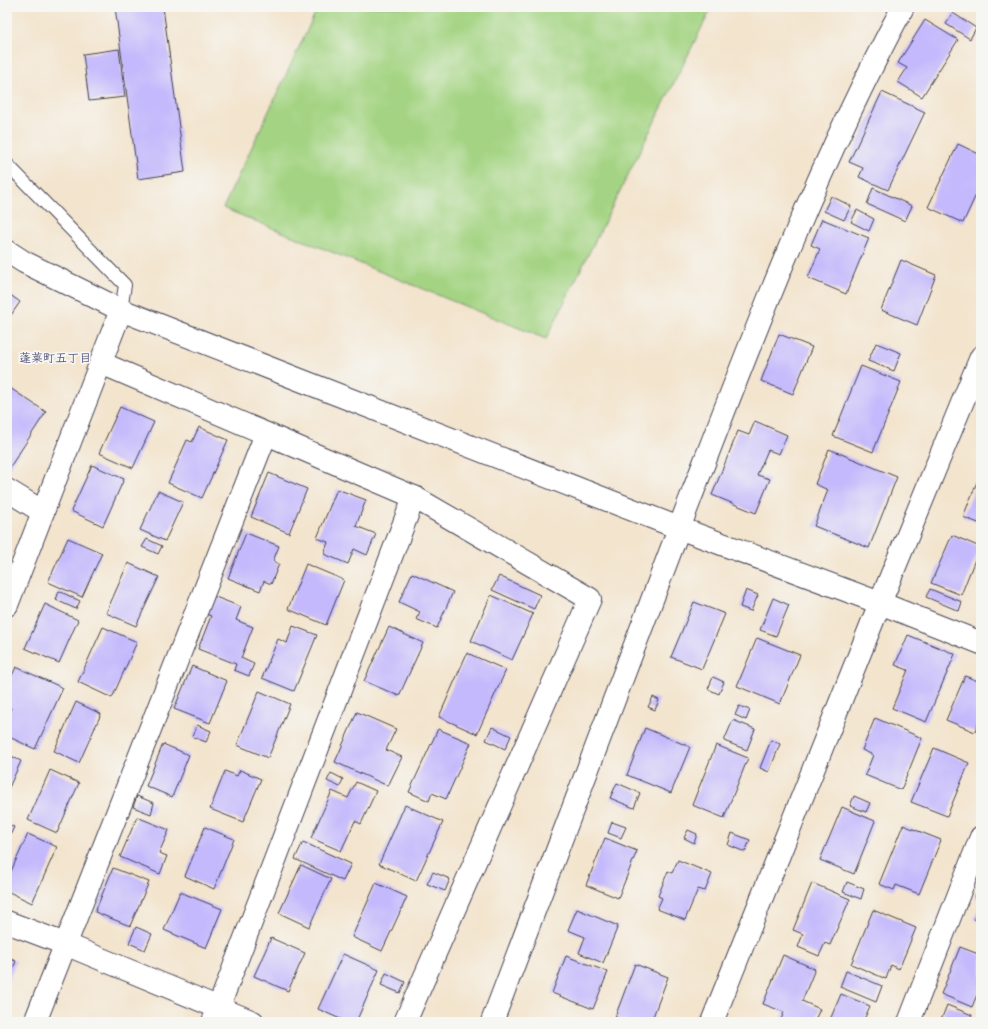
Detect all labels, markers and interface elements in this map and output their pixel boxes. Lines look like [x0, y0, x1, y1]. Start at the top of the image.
district label: 蓬莱町五丁目 [19, 348, 91, 366]

